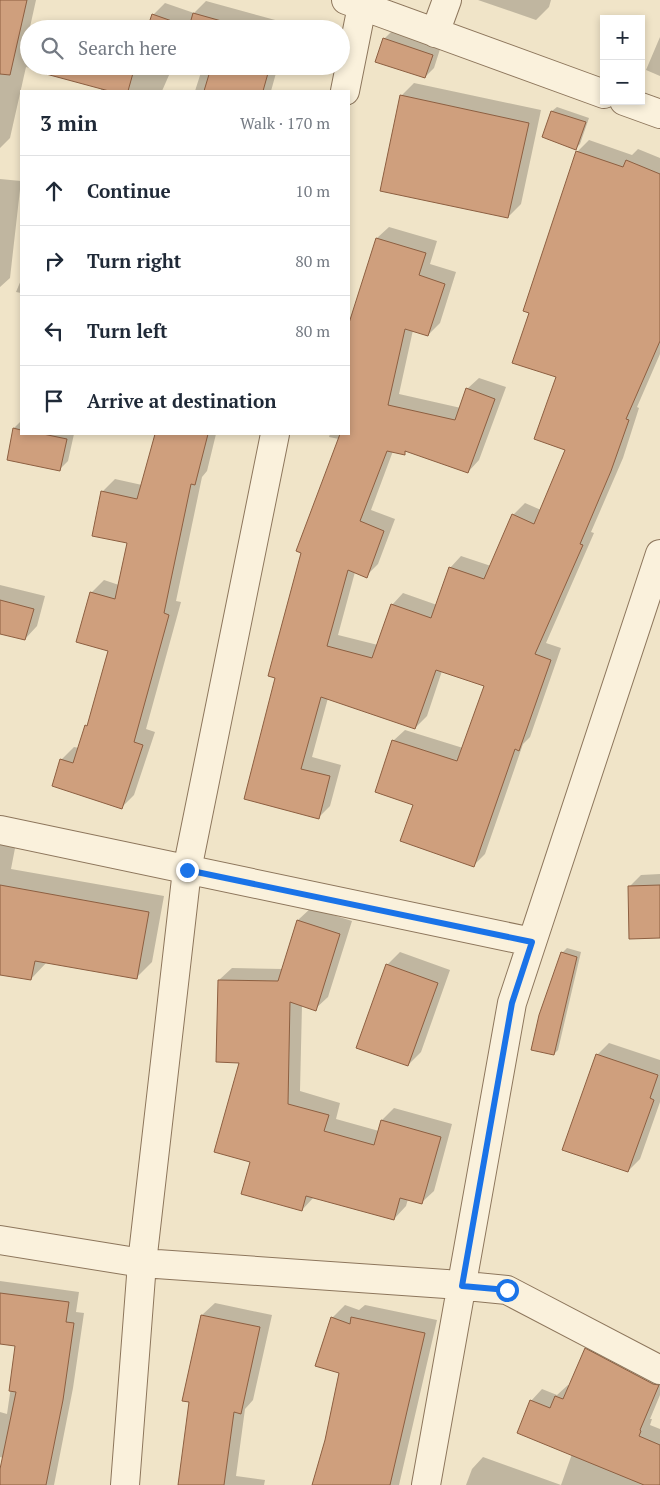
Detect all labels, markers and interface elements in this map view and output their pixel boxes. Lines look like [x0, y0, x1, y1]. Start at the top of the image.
map controls [600, 15, 645, 105]
button: + [600, 15, 645, 60]
search box [20, 20, 350, 75]
icon: search [38, 34, 66, 62]
text: Search here [78, 35, 177, 60]
button: − [600, 60, 645, 105]
text: 3 min [40, 109, 97, 137]
text: Walk · 170 m [240, 112, 330, 134]
icon: ahead [40, 177, 68, 205]
text: Continue [87, 178, 171, 203]
text: 10 m [295, 180, 330, 202]
icon: right [40, 247, 68, 275]
text: Turn right [87, 248, 181, 273]
text: 80 m [295, 250, 330, 272]
icon: left [40, 317, 68, 345]
text: Turn left [87, 318, 168, 343]
text: 80 m [295, 320, 330, 342]
icon: arrive [40, 387, 68, 415]
text: Arrive at destination [87, 388, 276, 413]
route end [176, 859, 199, 882]
route start [496, 1279, 519, 1302]

